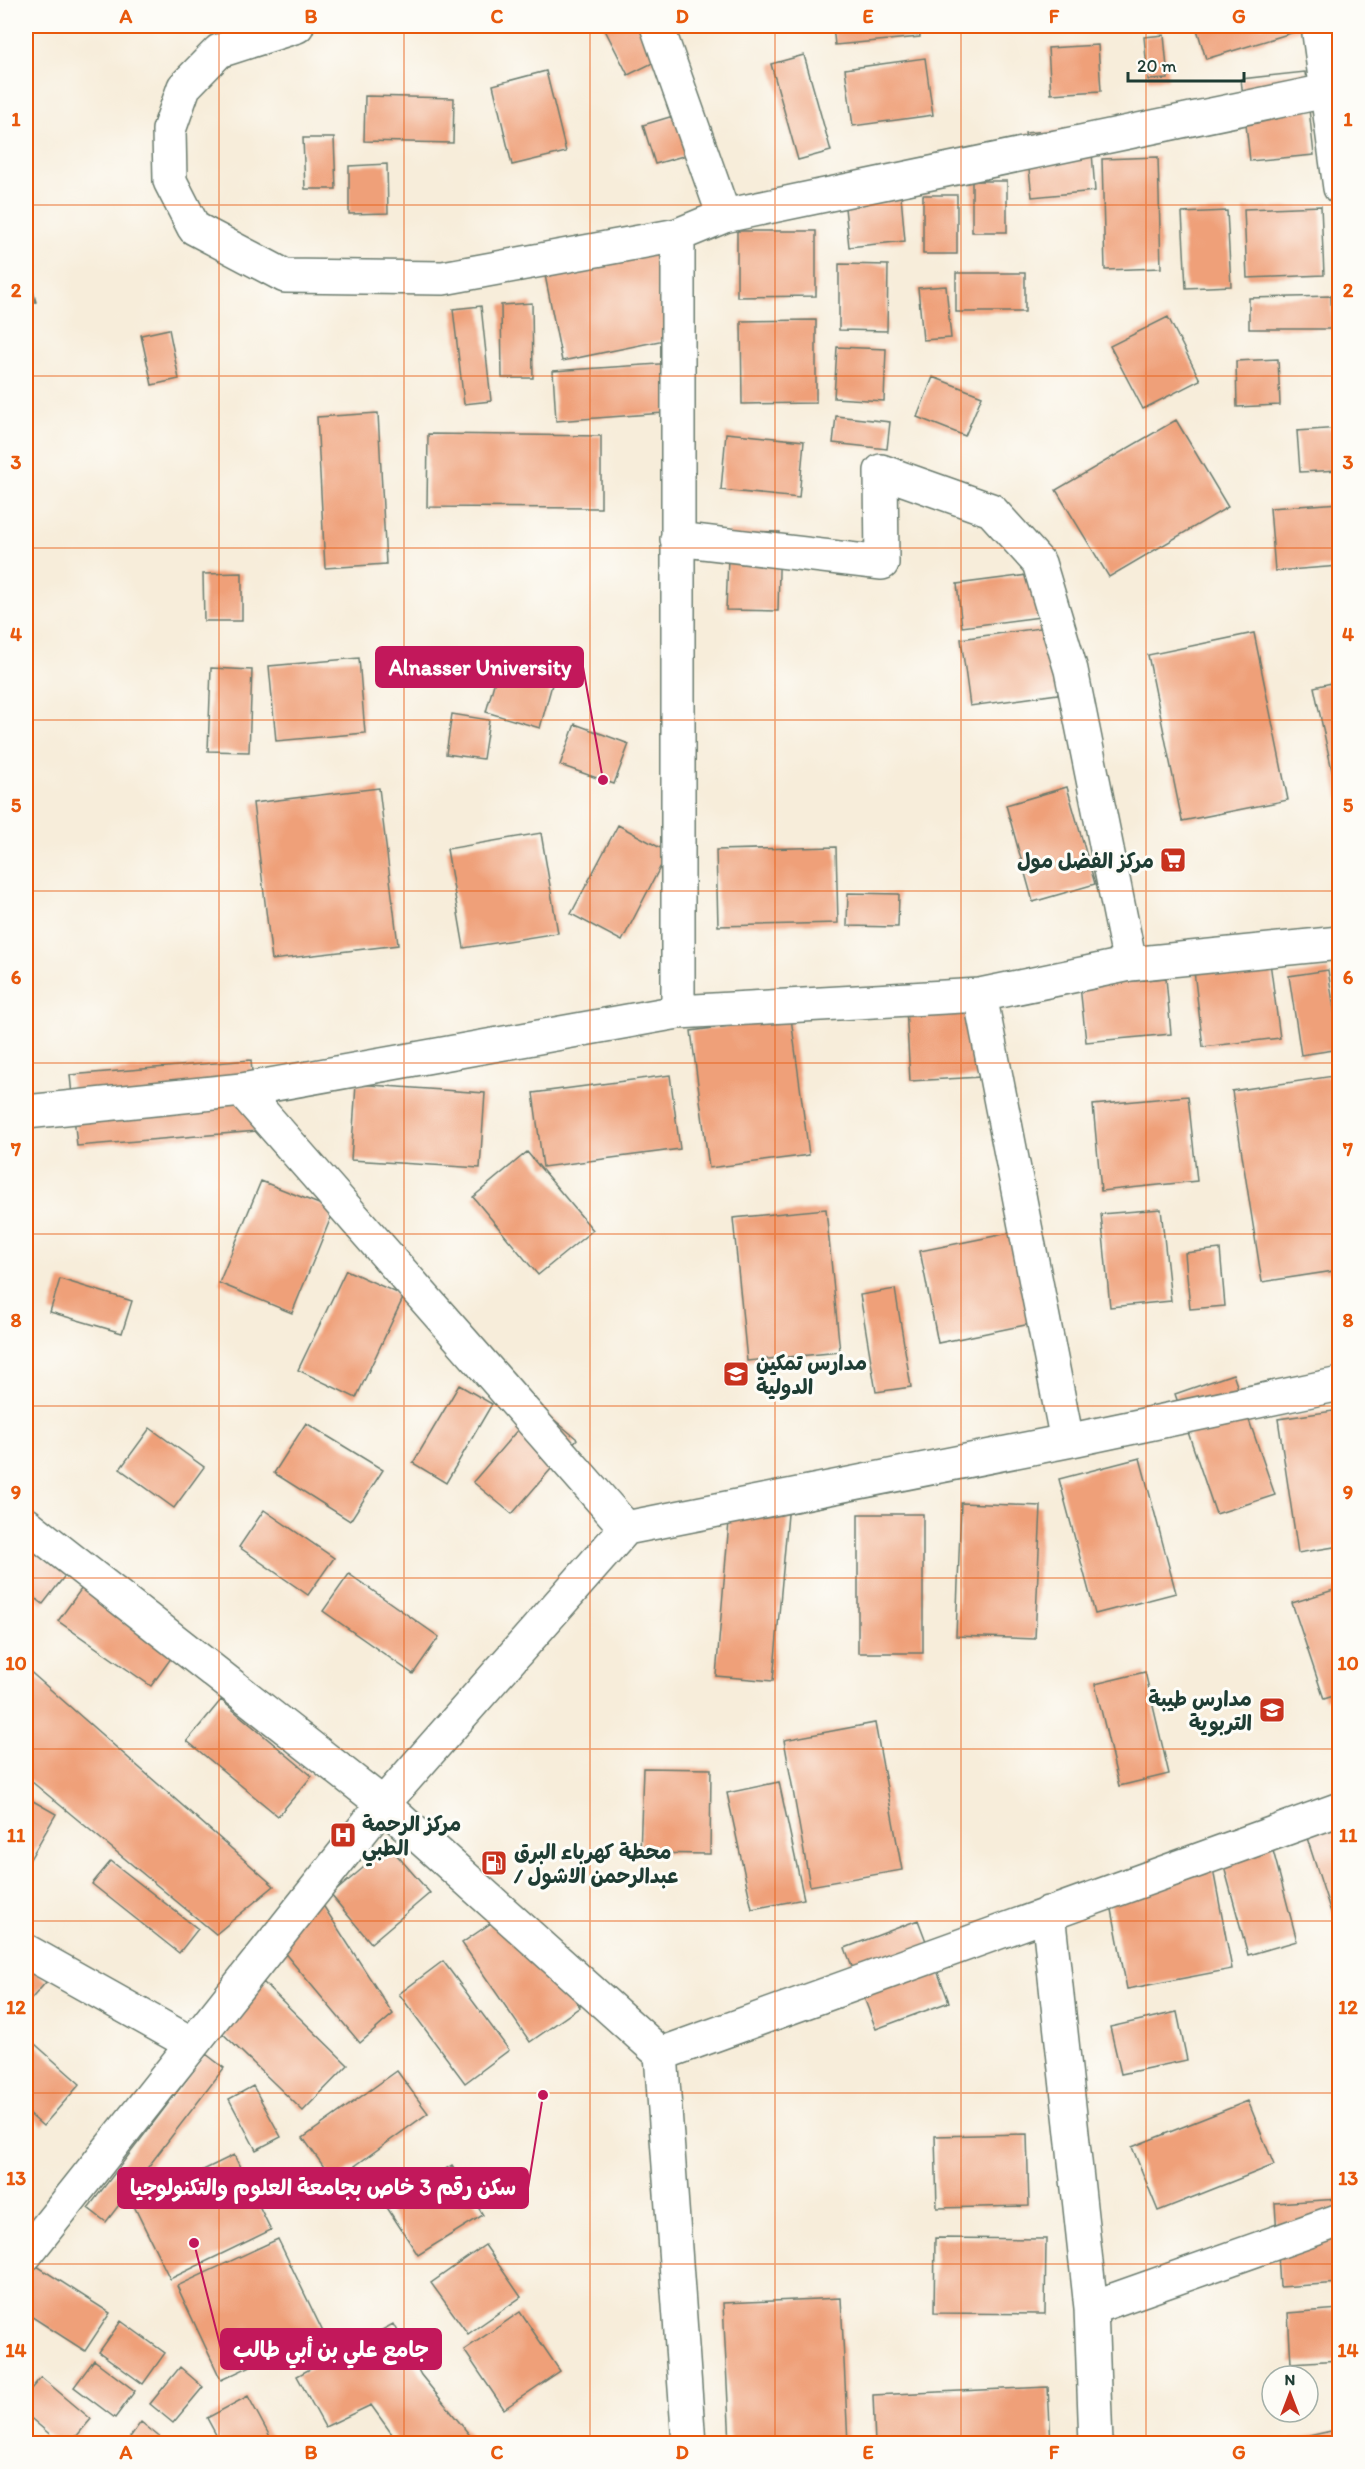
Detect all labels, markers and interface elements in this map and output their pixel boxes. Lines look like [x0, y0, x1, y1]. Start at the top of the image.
text: A [119, 4, 133, 28]
text: B [305, 4, 318, 28]
text: C [491, 4, 504, 28]
text: D [675, 4, 689, 28]
text: E [862, 4, 874, 28]
text: F [1049, 4, 1060, 28]
text: G [1232, 4, 1246, 28]
scale bar [1128, 45, 1244, 83]
text: 20 m [1137, 55, 1177, 77]
text: 1 [11, 107, 21, 131]
text: 1 [1343, 107, 1353, 131]
text: 2 [11, 278, 22, 302]
text: 2 [1343, 278, 1354, 302]
text: 3 [11, 450, 22, 474]
text: 3 [1343, 450, 1354, 474]
text: 4 [10, 622, 22, 646]
text: 4 [1342, 622, 1354, 646]
callout: Alnasser University [376, 647, 583, 687]
text: Alnasser University [388, 654, 572, 681]
text: 5 [11, 793, 22, 817]
text: 5 [1343, 793, 1354, 817]
supermarket icon: مركز الفضل مول [1158, 845, 1188, 875]
place label: مركز الفضل مول [1017, 848, 1154, 874]
text: 6 [11, 965, 22, 989]
text: 6 [1343, 965, 1354, 989]
text: 7 [10, 1137, 21, 1161]
text: 7 [1342, 1137, 1353, 1161]
text: 8 [11, 1308, 22, 1332]
text: 8 [1343, 1308, 1354, 1332]
place label: مدارس تمكين الدولية [756, 1350, 867, 1400]
school or university icon: مدارس تمكين الدولية [721, 1359, 751, 1389]
text: 9 [11, 1480, 21, 1504]
text: 9 [1343, 1480, 1353, 1504]
text: 10 [5, 1651, 27, 1675]
text: 10 [1337, 1651, 1359, 1675]
place label: مدارس طيبة التربوية [1148, 1686, 1252, 1737]
school or university icon: مدارس طيبة التربوية [1257, 1695, 1287, 1725]
place label: مركز الرحمة الطبي [362, 1811, 461, 1867]
hospital icon: مركز الرحمة الطبي [328, 1820, 358, 1850]
text: 11 [7, 1823, 26, 1847]
text: 11 [1339, 1823, 1358, 1847]
place label: محطة كهرباء البرق / عبدالرحمن الاشول [513, 1839, 678, 1890]
fuel station icon: محطة كهرباء البرق / عبدالرحمن الاشول [479, 1848, 509, 1878]
text: 12 [6, 1995, 26, 2019]
text: 12 [1338, 1995, 1358, 2019]
text: 13 [6, 2166, 26, 2190]
text: 13 [1338, 2166, 1358, 2190]
callout: سكن رقم 3 خاص بجامعة العلوم والتكنولوجيا [118, 2168, 528, 2208]
text: سكن رقم 3 خاص بجامعة العلوم والتكنولوجيا [130, 2174, 516, 2204]
callout: جامع علي بن أبي طالب [221, 2329, 441, 2369]
text: جامع علي بن أبي طالب [233, 2336, 429, 2369]
text: 14 [5, 2338, 27, 2362]
text: 14 [1337, 2338, 1359, 2362]
north arrow [1260, 2364, 1320, 2424]
text: N [1285, 2370, 1295, 2389]
text: A [119, 2440, 133, 2464]
text: B [305, 2440, 318, 2464]
text: C [491, 2440, 504, 2464]
text: D [675, 2440, 689, 2464]
text: E [862, 2440, 874, 2464]
text: F [1049, 2440, 1060, 2464]
text: G [1232, 2440, 1246, 2464]

